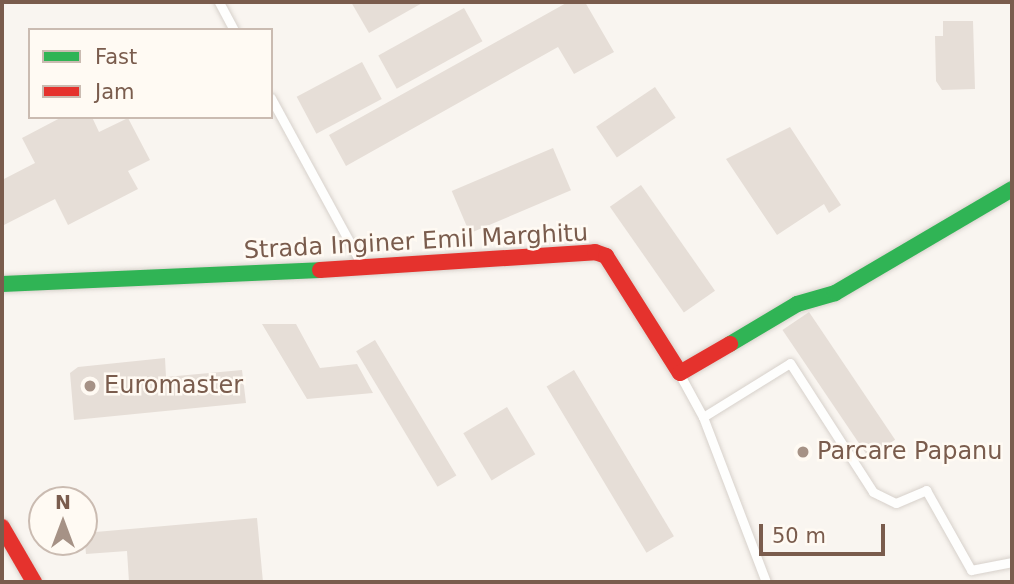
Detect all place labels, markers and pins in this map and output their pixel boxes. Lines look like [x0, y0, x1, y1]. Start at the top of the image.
place label: Euromaster [104, 372, 243, 400]
marker: Euromaster [82, 378, 98, 394]
place label: Parcare Papanu [817, 438, 1003, 466]
marker: Parcare Papanu [795, 444, 811, 460]

